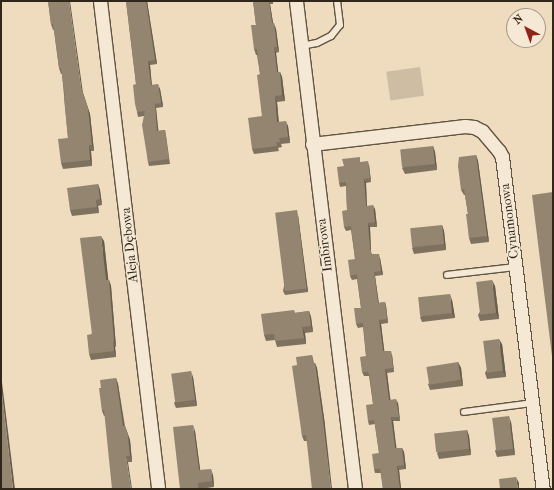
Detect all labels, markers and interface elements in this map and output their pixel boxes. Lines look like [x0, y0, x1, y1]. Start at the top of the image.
north arrow [506, 8, 546, 48]
text: N [511, 12, 526, 27]
street label: Cynamonowa [498, 182, 522, 260]
street label: Aleja Dębowa [118, 207, 142, 283]
street label: Imbirowa [314, 217, 336, 273]

